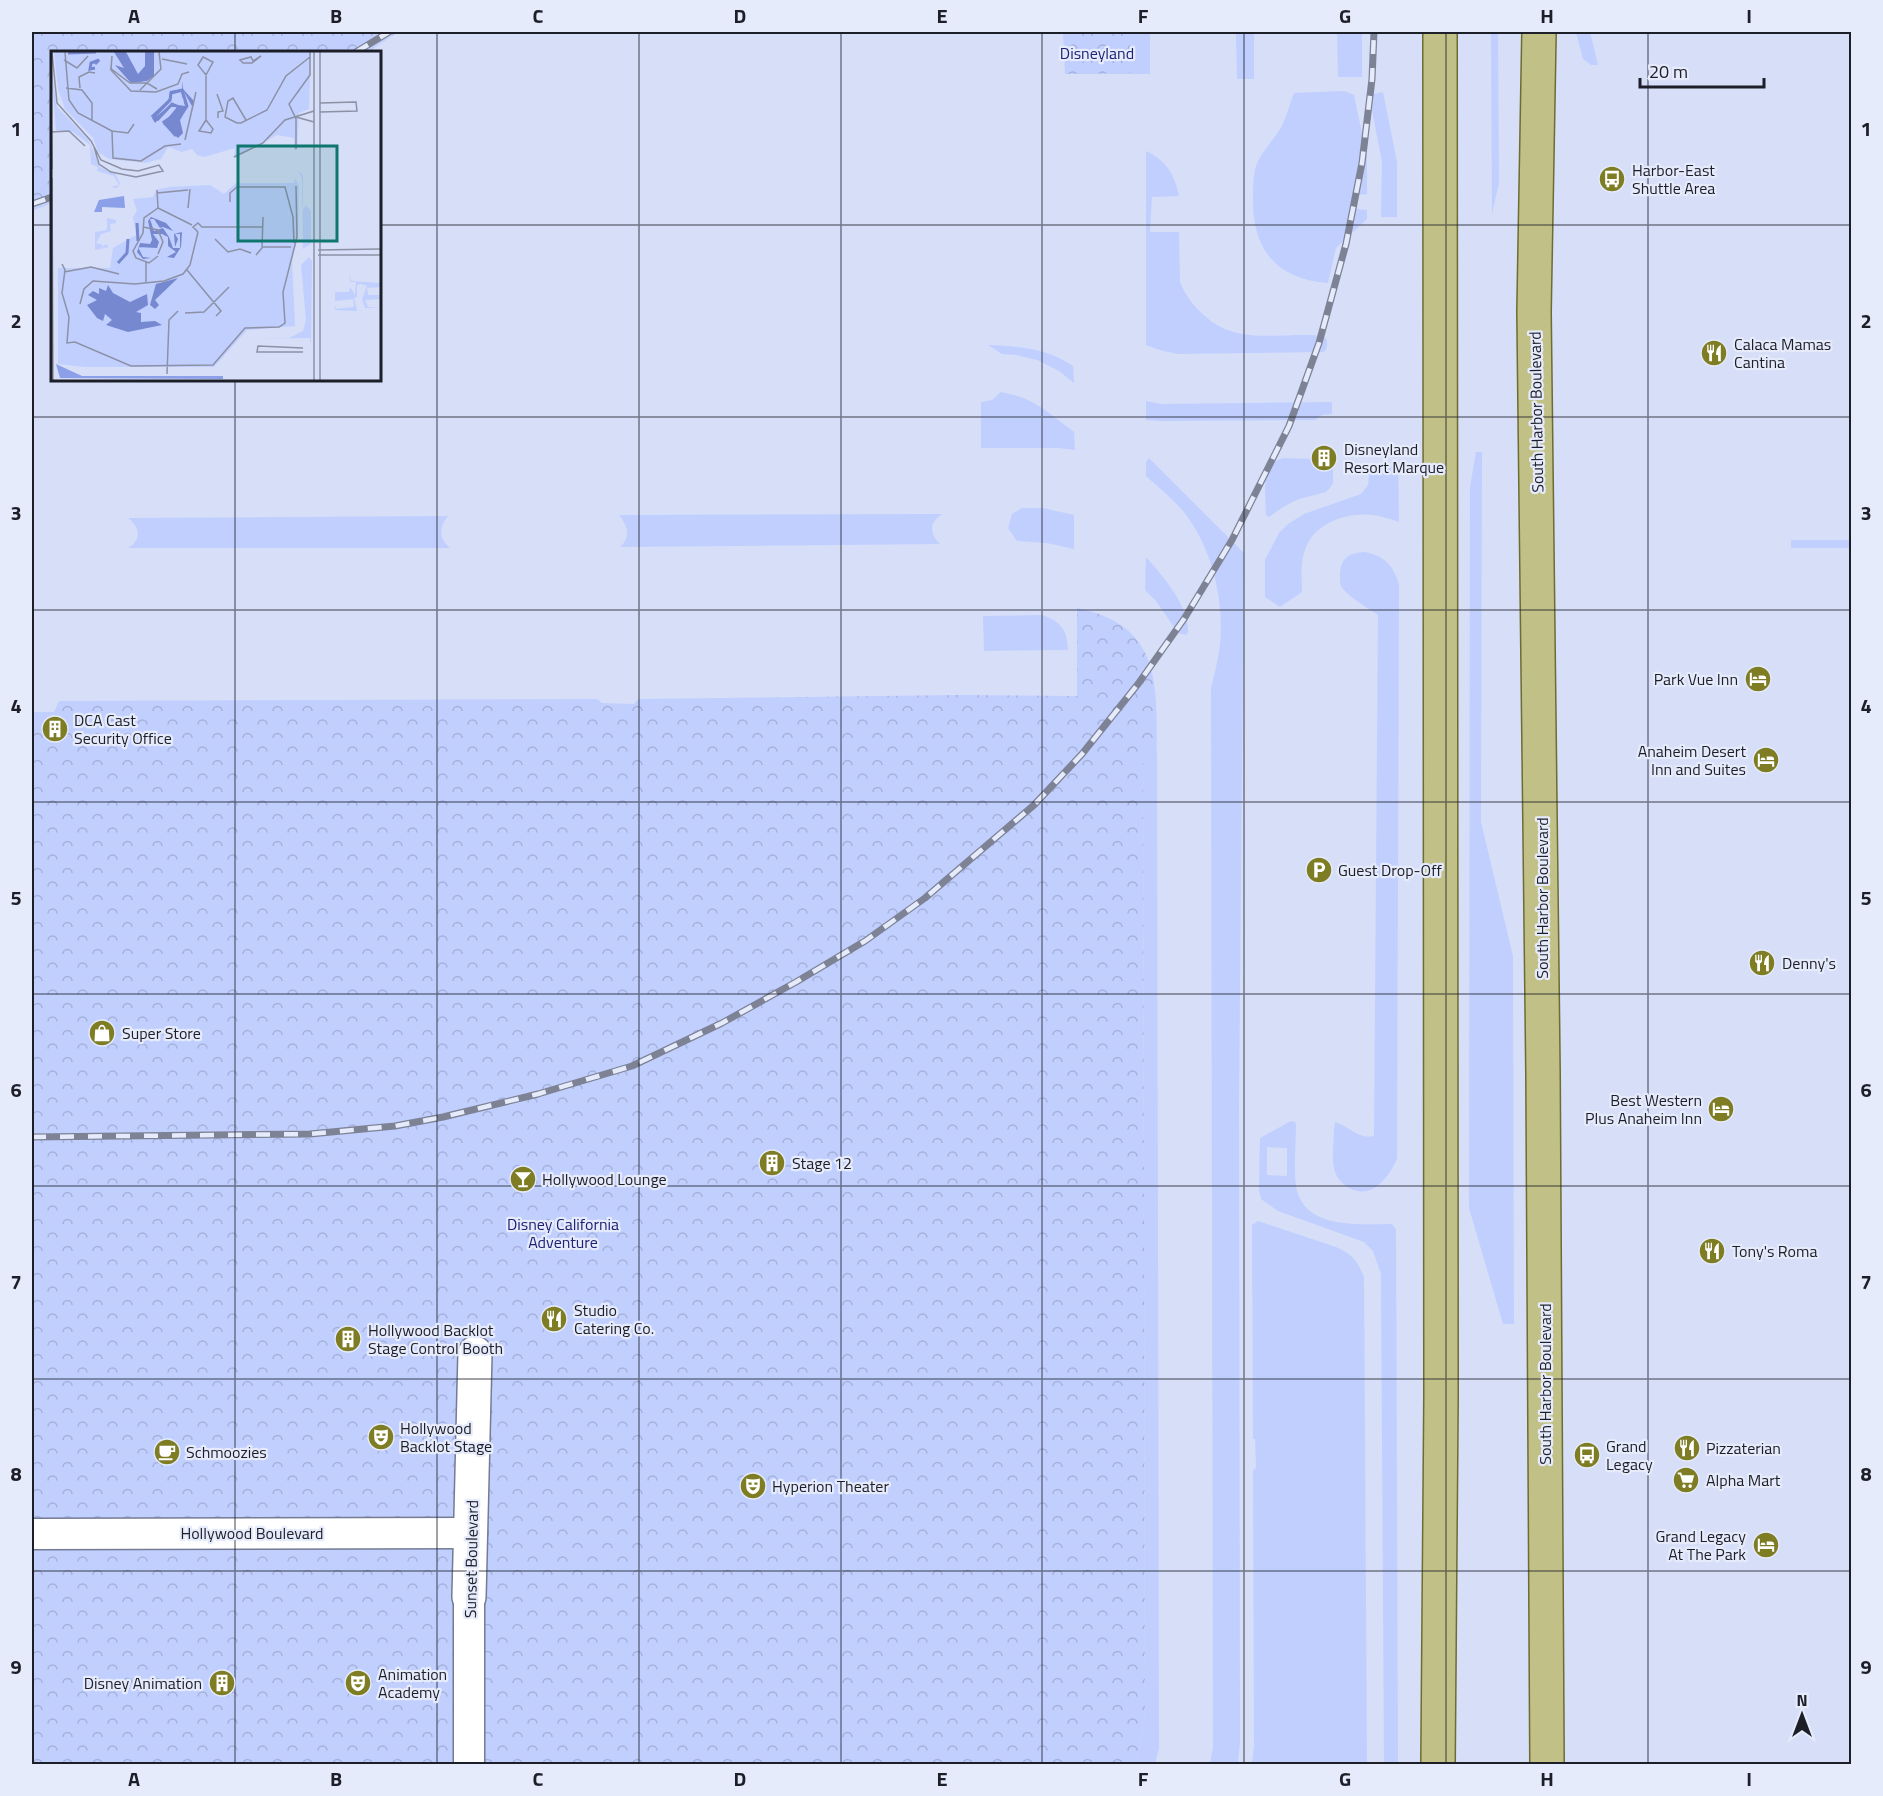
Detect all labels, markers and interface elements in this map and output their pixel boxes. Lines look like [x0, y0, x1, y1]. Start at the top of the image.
text: A [128, 0, 140, 31]
text: B [330, 0, 342, 31]
text: C [533, 0, 544, 31]
text: D [734, 0, 746, 31]
text: E [936, 0, 948, 31]
text: F [1138, 0, 1149, 31]
text: G [1339, 0, 1351, 31]
text: H [1540, 0, 1554, 31]
text: I [1746, 0, 1752, 31]
park label: Disneyland [1060, 41, 1134, 65]
inset map [51, 51, 381, 381]
scale bar [1640, 51, 1764, 89]
text: 20 m [1649, 58, 1688, 85]
text: 1 [10, 113, 22, 144]
text: 1 [1860, 113, 1872, 144]
place label: Harbor-East Shuttle Area [1632, 158, 1715, 200]
bus stop icon: Harbor-East Shuttle Area [1597, 164, 1627, 194]
text: 2 [10, 305, 22, 336]
text: 2 [1860, 305, 1872, 336]
street label: South Harbor Boulevard [1523, 331, 1549, 493]
place label: Calaca Mamas Cantina [1734, 332, 1831, 374]
restaurant icon: Calaca Mamas Cantina [1699, 338, 1729, 368]
place label: Disneyland Resort Marque [1344, 437, 1444, 479]
building icon: Disneyland Resort Marque [1309, 443, 1339, 473]
text: 3 [10, 497, 22, 528]
text: 3 [1860, 497, 1872, 528]
hotel icon: Park Vue Inn [1743, 664, 1773, 694]
place label: Park Vue Inn [1654, 667, 1738, 691]
text: 4 [10, 690, 22, 721]
text: 4 [1860, 690, 1872, 721]
place label: DCA Cast Security Office [74, 708, 172, 750]
building icon: DCA Cast Security Office [40, 714, 70, 744]
place label: Anaheim Desert Inn and Suites [1638, 739, 1746, 781]
hotel icon: Anaheim Desert Inn and Suites [1751, 745, 1781, 775]
street label: South Harbor Boulevard [1530, 817, 1554, 979]
parking icon: Guest Drop-Off [1304, 855, 1334, 885]
place label: Guest Drop-Off [1338, 858, 1442, 882]
text: 5 [10, 882, 22, 913]
text: 5 [1860, 882, 1872, 913]
restaurant icon: Denny's [1747, 948, 1777, 978]
place label: Denny's [1782, 951, 1836, 975]
shop icon: Super Store [87, 1018, 117, 1048]
place label: Super Store [122, 1021, 201, 1045]
text: 6 [10, 1074, 22, 1105]
text: 6 [1860, 1074, 1872, 1105]
place label: Best Western Plus Anaheim Inn [1585, 1088, 1702, 1130]
hotel icon: Best Western Plus Anaheim Inn [1706, 1094, 1736, 1124]
building icon: Stage 12 [757, 1148, 787, 1178]
place label: Stage 12 [792, 1151, 852, 1175]
bar icon: Hollywood Lounge [508, 1164, 538, 1194]
place label: Hollywood Lounge [542, 1167, 667, 1191]
park label: Disney California Adventure [507, 1212, 619, 1254]
restaurant icon: Tony's Roma [1697, 1236, 1727, 1266]
place label: Tony's Roma [1732, 1239, 1817, 1263]
text: 7 [10, 1266, 22, 1297]
text: 7 [1860, 1266, 1872, 1297]
place label: Studio Catering Co. [574, 1298, 654, 1340]
street label: South Harbor Boulevard [1533, 1303, 1557, 1465]
restaurant icon: Studio Catering Co. [539, 1304, 569, 1334]
place label: Hollywood Backlot Stage Control Booth [368, 1318, 503, 1360]
building icon: Hollywood Backlot Stage Control Booth [333, 1324, 363, 1354]
place label: Hollywood Backlot Stage [400, 1416, 492, 1458]
theatre icon: Hollywood Backlot Stage [366, 1422, 396, 1452]
restaurant icon: Pizzaterian [1672, 1433, 1702, 1463]
place label: Grand Legacy [1606, 1434, 1653, 1476]
place label: Pizzaterian [1706, 1436, 1781, 1460]
cafe icon: Schmoozies [152, 1437, 182, 1467]
place label: Schmoozies [186, 1440, 267, 1464]
bus stop icon: Grand Legacy [1572, 1440, 1602, 1470]
text: 8 [10, 1458, 22, 1489]
text: 8 [1860, 1458, 1872, 1489]
supermarket icon: Alpha Mart [1671, 1465, 1701, 1495]
place label: Alpha Mart [1706, 1468, 1781, 1492]
theatre icon: Hyperion Theater [738, 1471, 768, 1501]
place label: Hyperion Theater [772, 1474, 889, 1498]
street label: Sunset Boulevard [458, 1500, 484, 1618]
street label: Hollywood Boulevard [180, 1521, 324, 1545]
place label: Grand Legacy At The Park [1655, 1524, 1746, 1566]
hotel icon: Grand Legacy At The Park [1751, 1530, 1781, 1560]
text: 9 [10, 1651, 22, 1682]
text: 9 [1860, 1651, 1872, 1682]
place label: Animation Academy [378, 1662, 447, 1704]
building icon: Disney Animation [207, 1668, 237, 1698]
theatre icon: Animation Academy [343, 1668, 373, 1698]
place label: Disney Animation [84, 1671, 202, 1695]
north arrow [1772, 1685, 1832, 1745]
text: N [1796, 1688, 1808, 1712]
text: A [128, 1763, 140, 1794]
text: B [330, 1763, 342, 1794]
text: C [533, 1763, 544, 1794]
text: D [734, 1763, 746, 1794]
text: E [936, 1763, 948, 1794]
text: F [1138, 1763, 1149, 1794]
text: G [1339, 1763, 1351, 1794]
text: H [1540, 1763, 1554, 1794]
text: I [1746, 1763, 1752, 1794]

